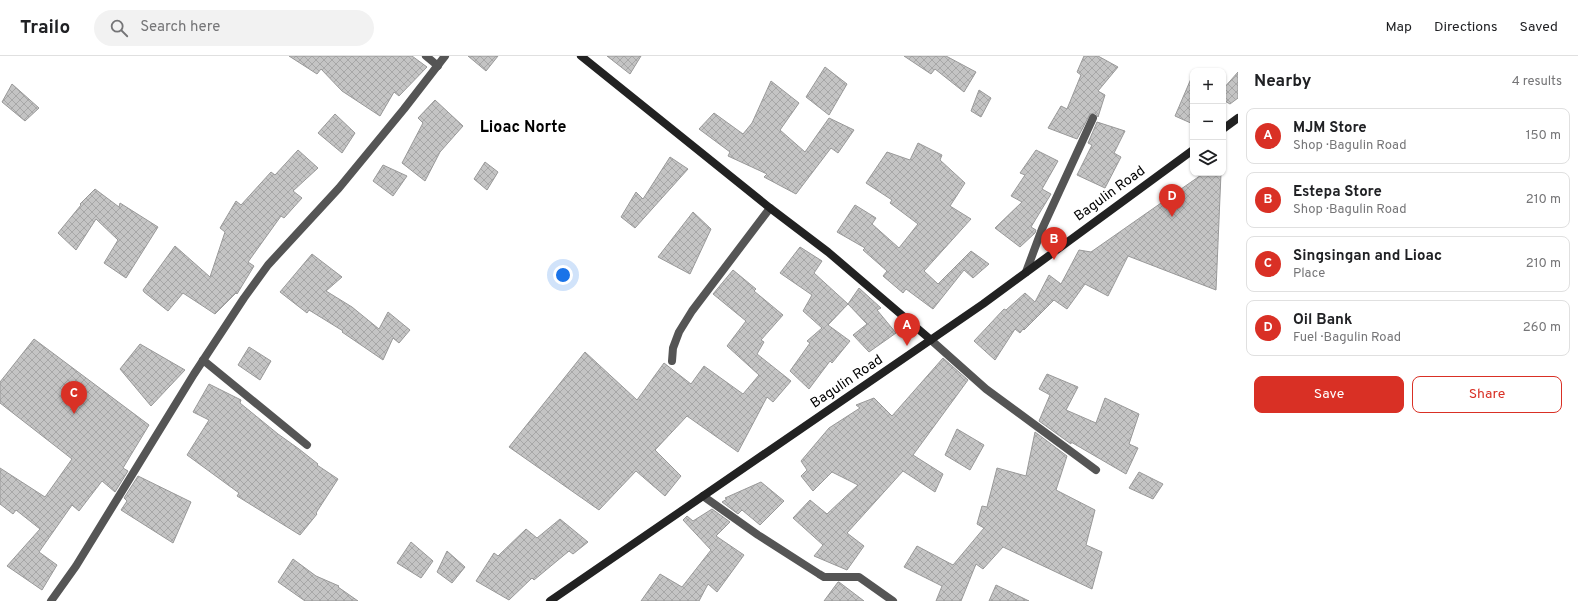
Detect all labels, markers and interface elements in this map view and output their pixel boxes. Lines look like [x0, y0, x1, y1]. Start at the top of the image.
search box [94, 10, 374, 46]
text: Trailo [20, 16, 70, 40]
icon: search [108, 17, 130, 39]
text: Search here [140, 18, 220, 37]
text: Map [1386, 19, 1412, 36]
text: Directions [1434, 19, 1498, 36]
text: Saved [1520, 19, 1558, 36]
map controls [1190, 68, 1226, 176]
button: + [1190, 68, 1226, 104]
text: Nearby [1254, 71, 1311, 93]
text: 4 results [1512, 74, 1562, 90]
button: − [1190, 104, 1226, 140]
district label: Lioac Norte [480, 118, 566, 138]
text: MJM Store [1293, 119, 1367, 138]
text: A [1263, 128, 1273, 144]
text: 150 m [1526, 128, 1561, 144]
text: Shop · Bagulin Road [1293, 138, 1406, 154]
button: layers [1190, 140, 1226, 176]
street label: Bagulin Road [1071, 163, 1149, 225]
text: Estepa Store [1293, 183, 1382, 202]
pin: D [1159, 184, 1185, 217]
text: B [1264, 192, 1272, 208]
text: 210 m [1526, 192, 1561, 208]
text: Shop · Bagulin Road [1293, 202, 1406, 218]
pin: B [1041, 227, 1067, 260]
text: Singsingan and Lioac [1293, 247, 1442, 266]
text: C [1264, 256, 1272, 272]
text: 210 m [1526, 256, 1561, 272]
your location [553, 265, 573, 285]
text: Place [1293, 266, 1325, 282]
text: Oil Bank [1293, 311, 1352, 330]
pin: A [894, 313, 920, 346]
text: D [1263, 320, 1273, 336]
text: 260 m [1523, 320, 1561, 336]
text: Fuel · Bagulin Road [1293, 330, 1401, 346]
street label: Bagulin Road [808, 352, 886, 412]
button: Save [1254, 376, 1404, 413]
button: Share [1412, 376, 1562, 413]
pin: C [61, 381, 87, 414]

